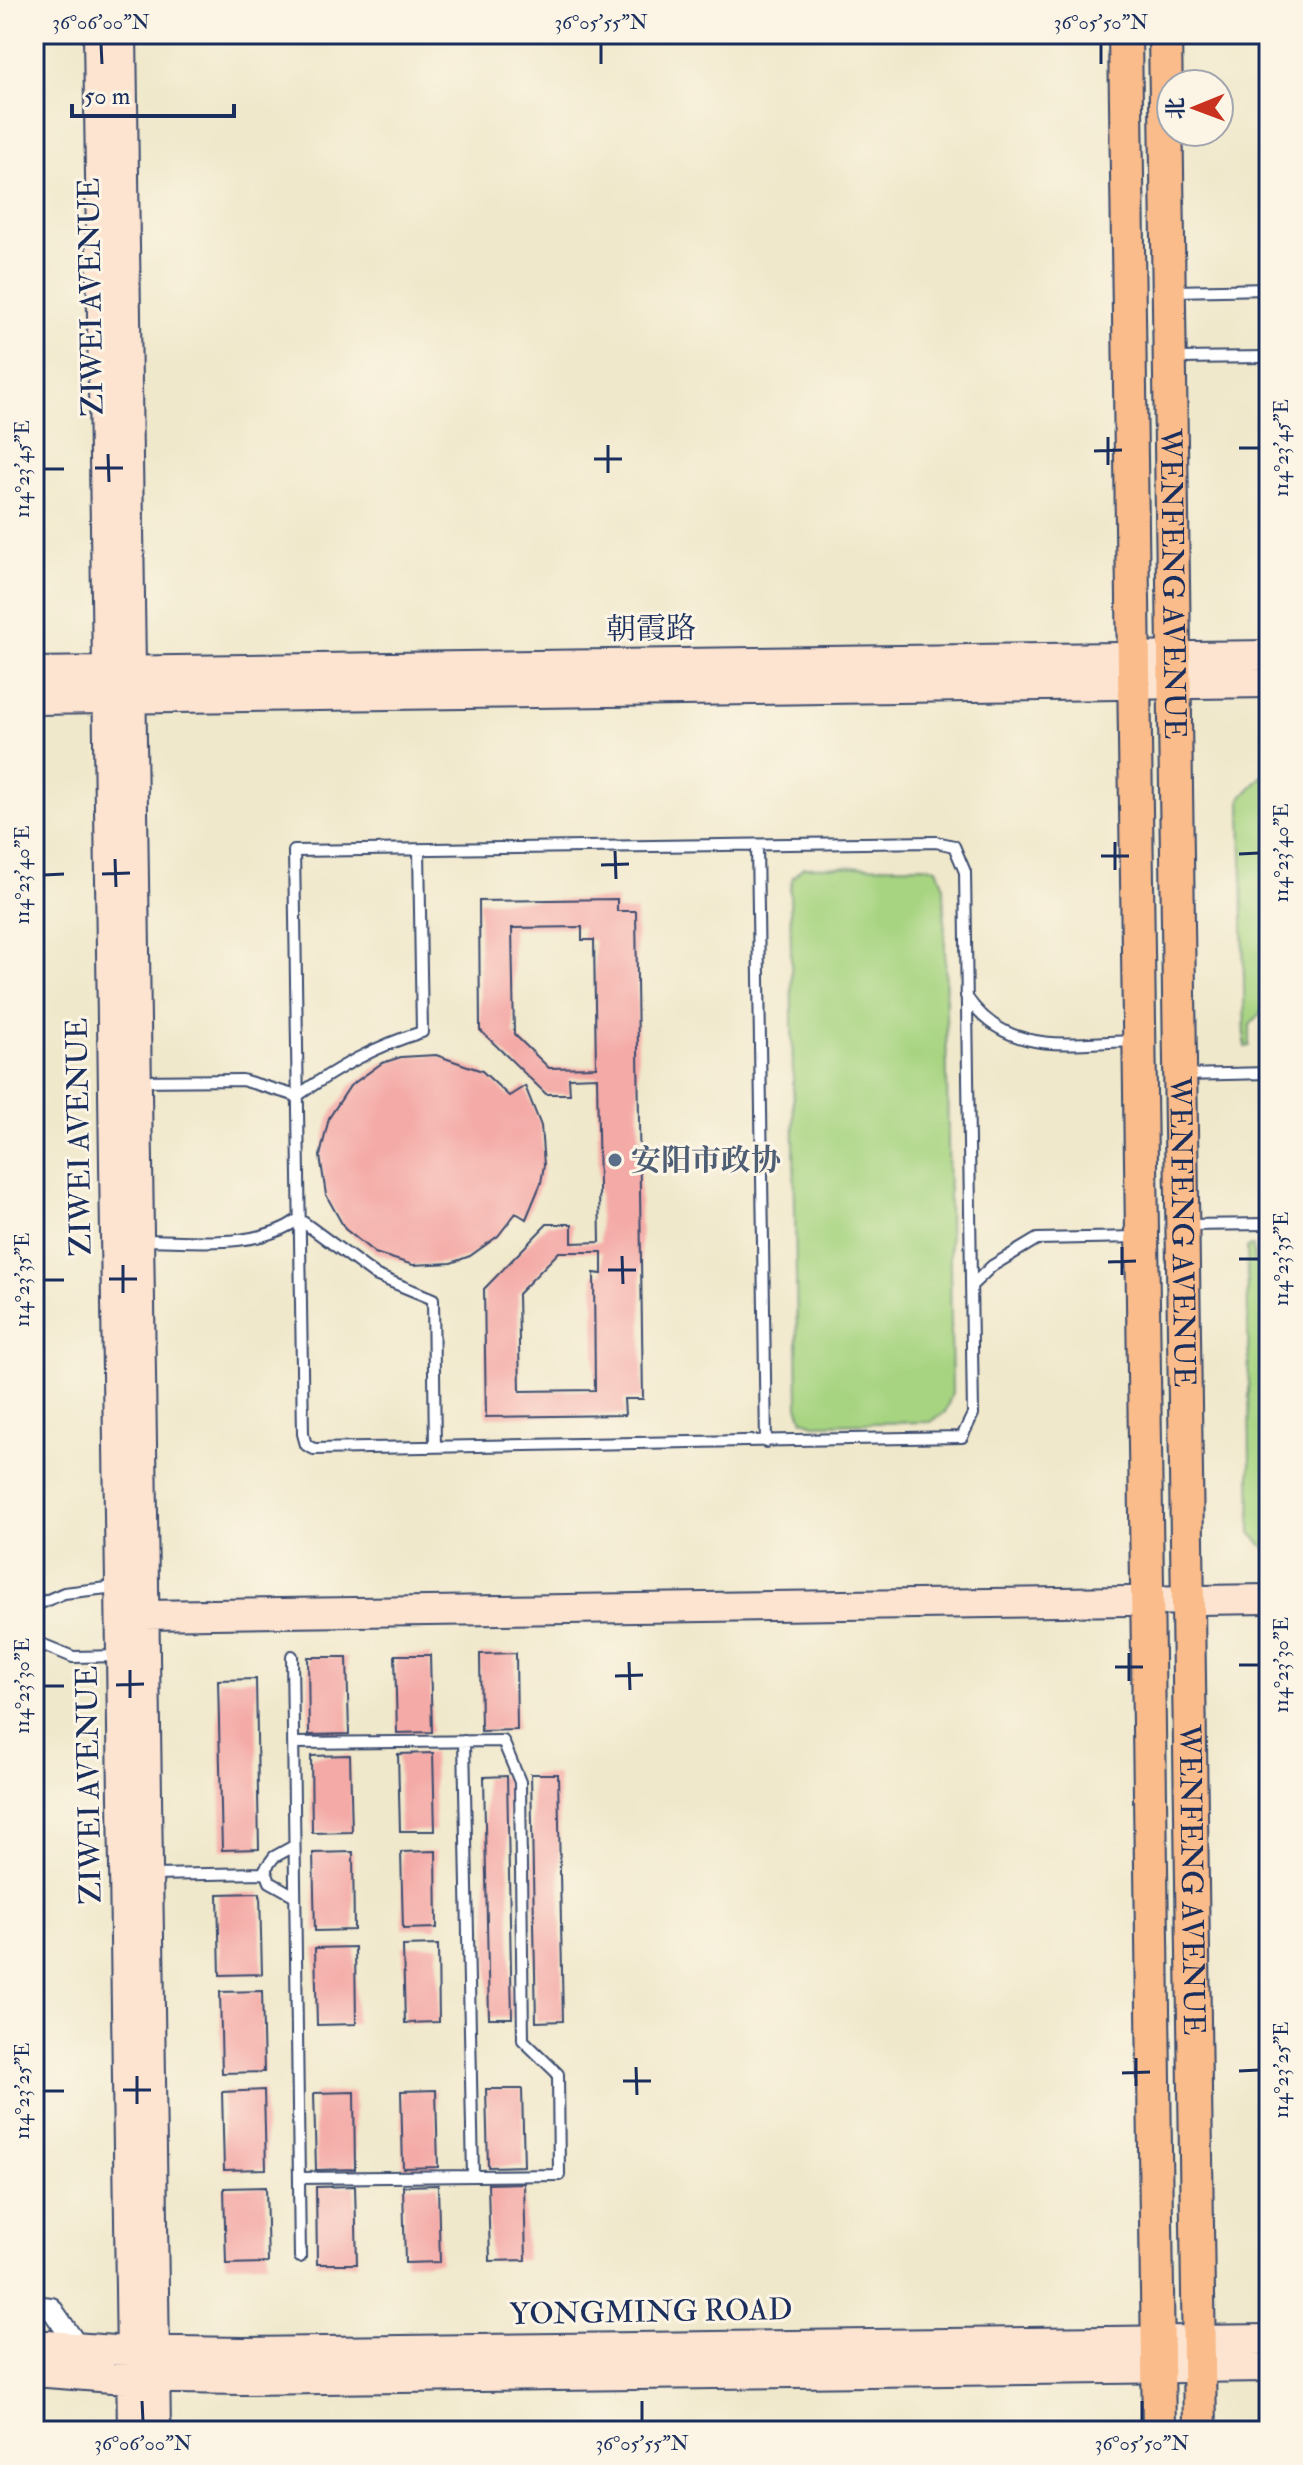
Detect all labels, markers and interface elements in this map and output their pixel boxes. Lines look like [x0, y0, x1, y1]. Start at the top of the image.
text: 36°06'00"N [52, 10, 150, 35]
text: 36°05'55"N [554, 10, 648, 35]
text: 36°05'50"N [1054, 10, 1148, 35]
scale bar [72, 68, 234, 118]
north arrow [1155, 68, 1235, 148]
text: 50 m [84, 81, 131, 112]
text: 北 [1162, 97, 1190, 120]
street label: ZIWEI AVENUE [70, 177, 112, 417]
text: 114°23'45"E [1269, 399, 1294, 497]
text: 114°23'45"E [10, 420, 35, 518]
street label: WENFENG AVENUE [1152, 427, 1194, 740]
street label: 朝霞路 [606, 610, 696, 648]
text: 114°23'40"E [1269, 803, 1294, 903]
text: 114°23'40"E [10, 825, 35, 925]
street label: ZIWEI AVENUE [58, 1017, 100, 1257]
street label: WENFENG AVENUE [1162, 1075, 1203, 1388]
place label: 安阳市政协 [631, 1142, 781, 1179]
marker: 安阳市政协 [606, 1151, 624, 1169]
text: 114°23'35"E [1269, 1212, 1294, 1306]
text: 114°23'35"E [10, 1233, 35, 1327]
text: 114°23'30"E [1269, 1617, 1294, 1713]
text: 114°23'30"E [10, 1638, 35, 1734]
street label: ZIWEI AVENUE [68, 1665, 110, 1905]
street label: WENFENG AVENUE [1171, 1723, 1213, 2036]
text: 114°23'25"E [1269, 2021, 1294, 2119]
text: 114°23'25"E [10, 2042, 35, 2140]
street label: YONGMING ROAD [509, 2291, 793, 2333]
text: 36°06'00"N [94, 2431, 192, 2456]
text: 36°05'55"N [595, 2431, 689, 2456]
text: 36°05'50"N [1095, 2431, 1189, 2456]

